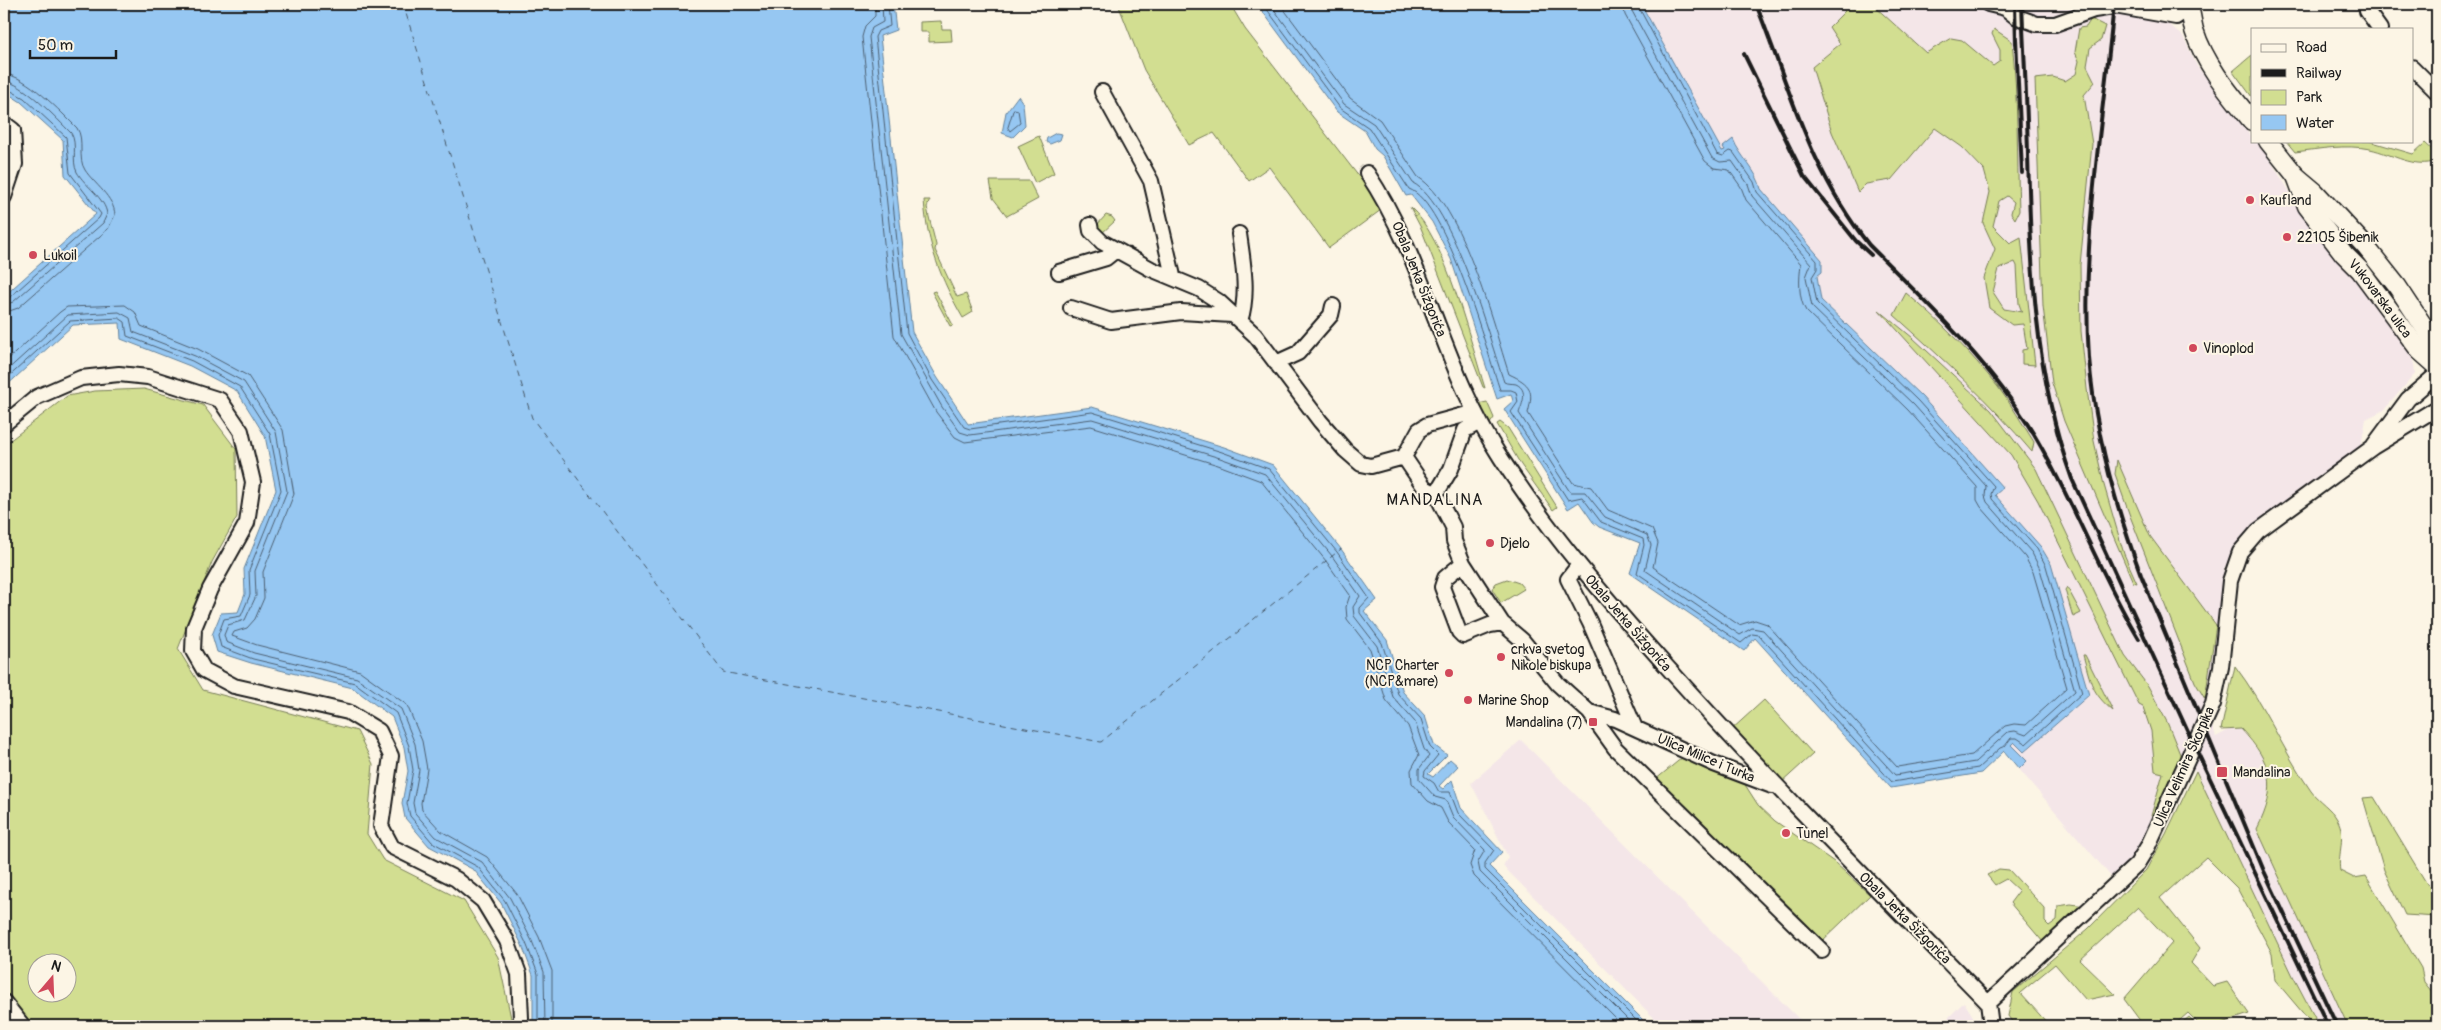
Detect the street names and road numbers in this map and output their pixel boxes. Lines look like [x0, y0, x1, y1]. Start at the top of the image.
street label: Obala Jerka Šižgorića [1388, 218, 1451, 339]
street label: Vukovarska ulica [2345, 255, 2416, 341]
street label: Obala Jerka Šižgorića [1581, 570, 1676, 675]
street label: Ulica Velimira Škorpika [2149, 704, 2218, 830]
street label: Ulica Milice i Turka [1655, 730, 1757, 786]
street label: Obala Jerka Šižgorića [1855, 868, 1955, 968]

